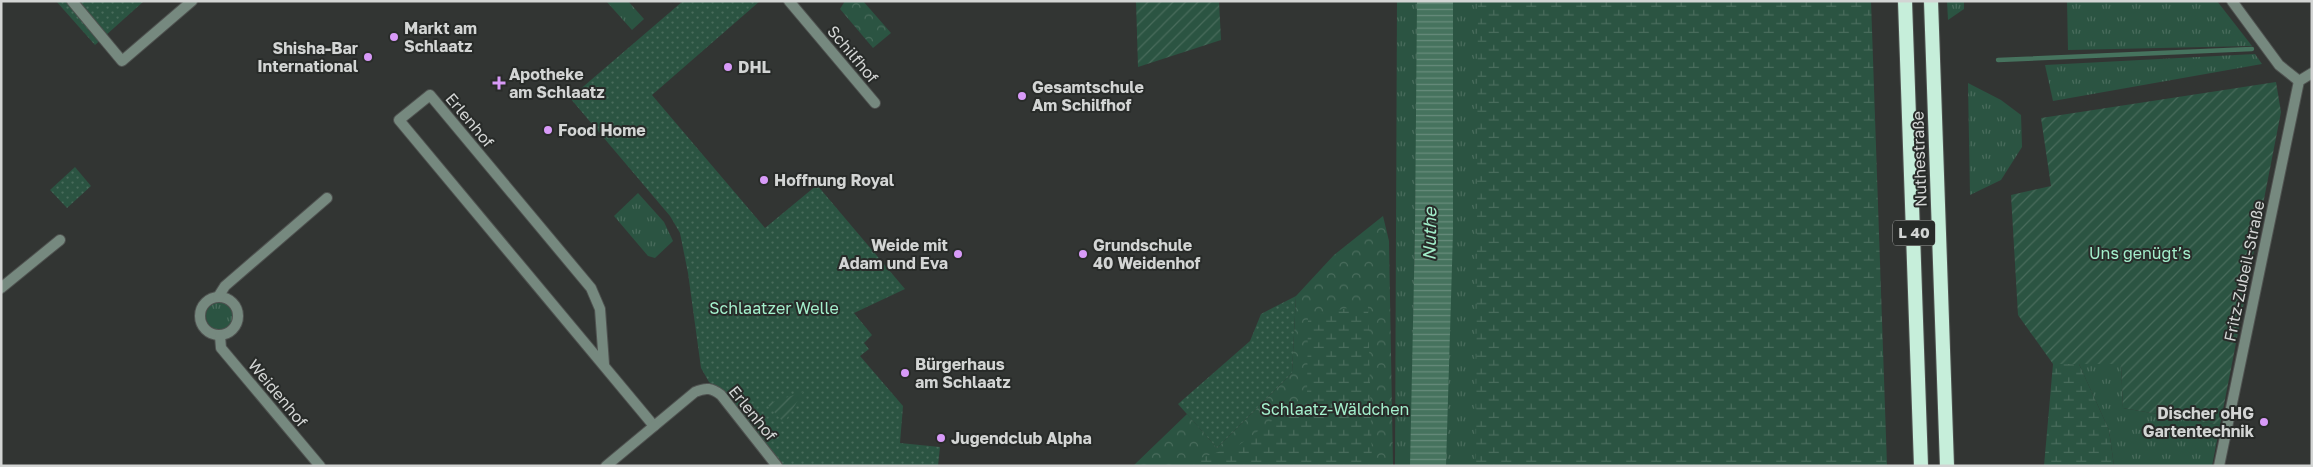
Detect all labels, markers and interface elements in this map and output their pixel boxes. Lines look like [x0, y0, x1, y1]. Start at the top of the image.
place label: Markt am Schlaatz [404, 18, 477, 56]
street label: Schilfhof [823, 21, 883, 87]
marker: Markt am Schlaatz [388, 31, 400, 43]
place label: Shisha-Bar International [257, 38, 359, 76]
marker: Shisha-Bar International [362, 51, 374, 63]
place label: DHL [738, 57, 771, 77]
marker: DHL [722, 61, 734, 73]
place label: Apotheke am Schlaatz [509, 64, 605, 102]
marker: Apotheke am Schlaatz [493, 77, 505, 89]
place label: Gesamtschule Am Schilfhof [1032, 77, 1144, 115]
street label: Erlenhof [441, 89, 499, 152]
marker: Gesamtschule Am Schilfhof [1016, 90, 1028, 102]
street label: Nuthestraße [1907, 111, 1931, 207]
place label: Food Home [558, 120, 646, 140]
marker: Food Home [542, 124, 554, 136]
place label: Hoffnung Royal [774, 170, 895, 190]
marker: Hoffnung Royal [758, 174, 770, 186]
street label: Fritz-Zubeil-Straße [2219, 199, 2269, 343]
water label: Nuthe [1418, 206, 1440, 261]
road number: L 40 [1893, 220, 1935, 246]
place label: Weide mit Adam und Eva [838, 235, 948, 273]
place label: Grundschule 40 Weidenhof [1093, 235, 1201, 273]
park label: Uns genügt’s [2089, 243, 2191, 263]
marker: Weide mit Adam und Eva [952, 248, 964, 260]
marker: Grundschule 40 Weidenhof [1077, 248, 1089, 260]
park label: Schlaatzer Welle [709, 298, 839, 318]
place label: Bürgerhaus am Schlaatz [915, 354, 1011, 392]
street label: Weidenhof [244, 355, 312, 431]
marker: Bürgerhaus am Schlaatz [899, 367, 911, 379]
street label: Erlenhof [725, 381, 781, 445]
park label: Schlaatz-Wäldchen [1261, 399, 1409, 419]
place label: Discher oHG Gartentechnik [2143, 403, 2255, 441]
marker: Discher oHG Gartentechnik [2258, 416, 2270, 428]
place label: Jugendclub Alpha [951, 428, 1092, 448]
marker: Jugendclub Alpha [935, 432, 947, 444]

